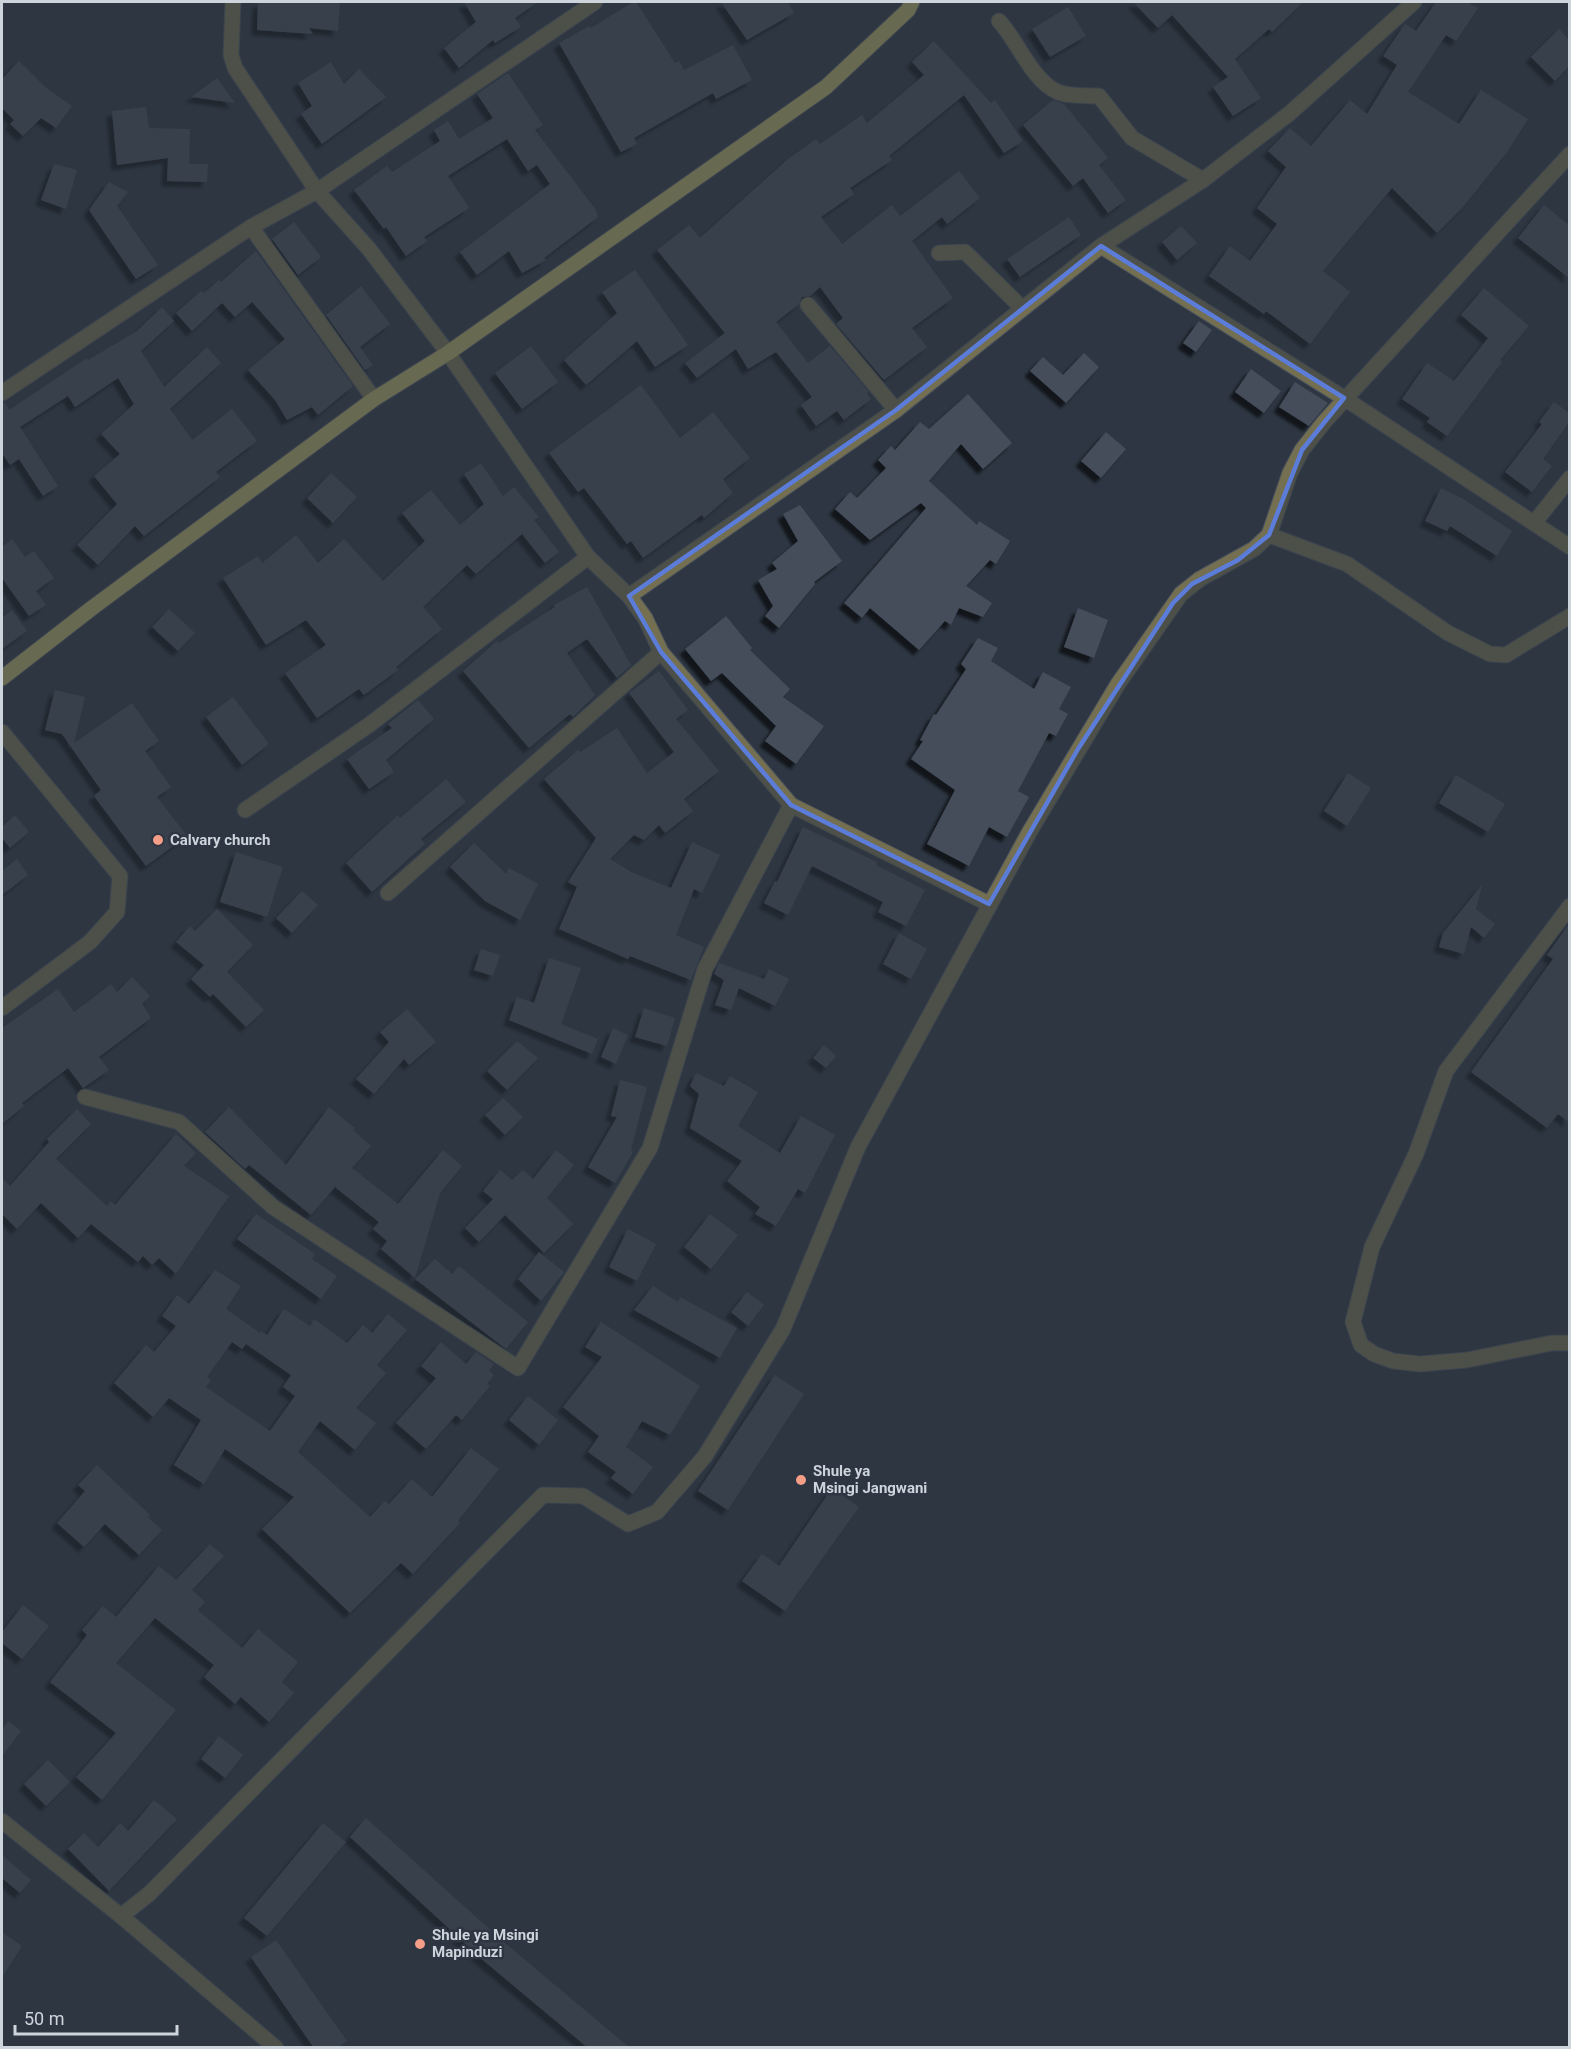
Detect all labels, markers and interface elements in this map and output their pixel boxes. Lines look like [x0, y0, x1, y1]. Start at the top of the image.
place label: Calvary church [170, 831, 270, 849]
marker: Calvary church [151, 833, 165, 847]
place label: Shule ya Msingi Jangwani [813, 1462, 927, 1497]
marker: Shule ya Msingi Jangwani [794, 1473, 808, 1487]
place label: Shule ya Msingi Mapinduzi [432, 1926, 539, 1961]
marker: Shule ya Msingi Mapinduzi [413, 1937, 427, 1951]
scale bar [15, 1998, 177, 2036]
text: 50 m [24, 2008, 64, 2029]

